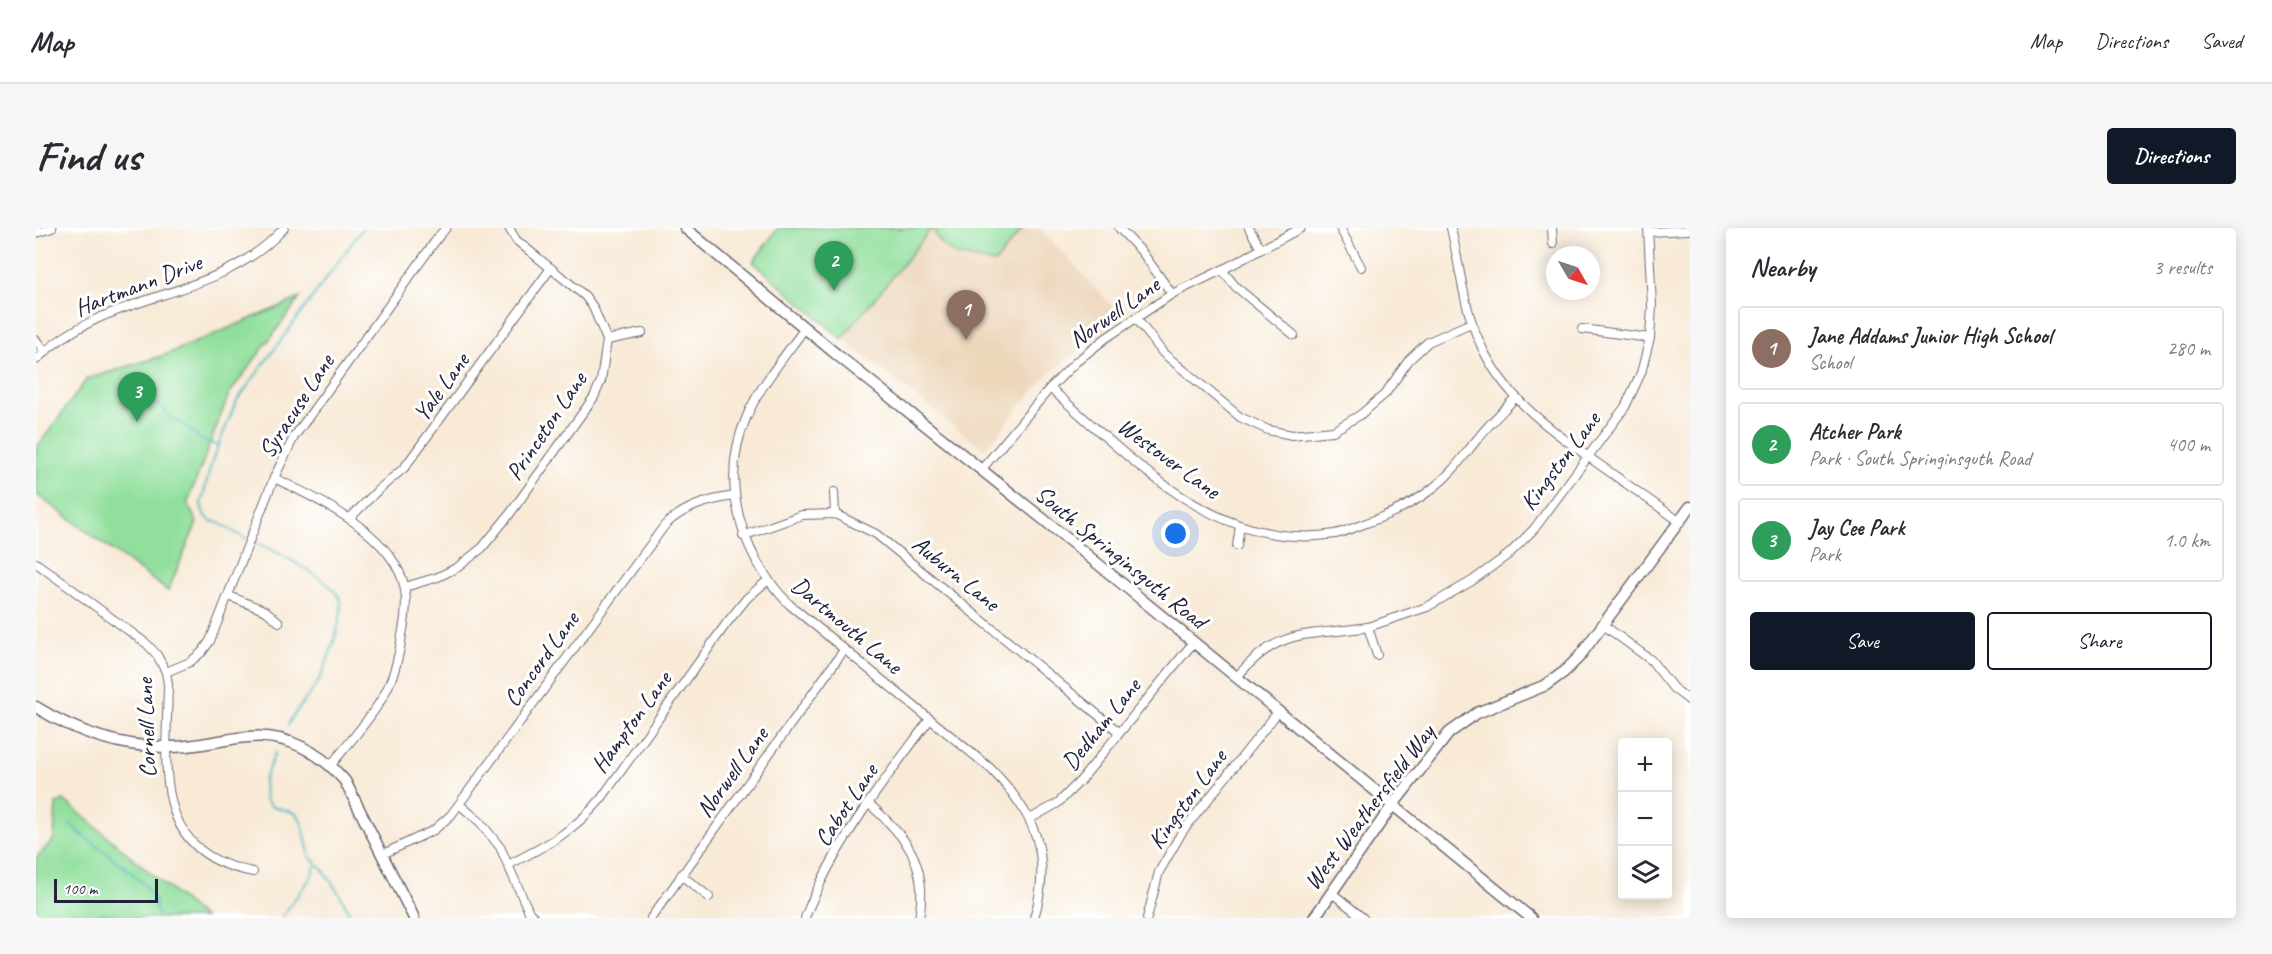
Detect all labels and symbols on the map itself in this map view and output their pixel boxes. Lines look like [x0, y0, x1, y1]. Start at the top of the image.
pin: 2 [814, 242, 854, 291]
street label: Hartmann Drive [70, 246, 208, 323]
north arrow [1546, 246, 1600, 300]
street label: Norwell Lane [1063, 269, 1167, 354]
pin: 1 [946, 291, 986, 340]
street label: Yale Lane [406, 345, 477, 427]
street label: Syracuse Lane [251, 347, 342, 463]
street label: Princeton Lane [499, 364, 594, 486]
pin: 3 [118, 372, 156, 422]
street label: Kingston Lane [1513, 404, 1608, 516]
street label: Westover Lane [1112, 411, 1228, 507]
street label: South Springinsguth Road [1029, 478, 1216, 638]
your location [1161, 519, 1190, 548]
street label: Auburn Lane [906, 529, 1007, 619]
street label: Dartmouth Lane [785, 570, 910, 682]
street label: Concord Lane [497, 604, 587, 712]
street label: Hampton Lane [584, 664, 679, 779]
street label: Dedham Lane [1055, 670, 1149, 776]
street label: Cornell Lane [129, 675, 163, 778]
street label: West Weathersfield Way [1297, 717, 1442, 896]
street label: Norwell Lane [689, 719, 776, 823]
street label: Kingston Lane [1141, 742, 1234, 855]
street label: Cabot Lane [808, 756, 886, 852]
scale bar [54, 876, 158, 904]

